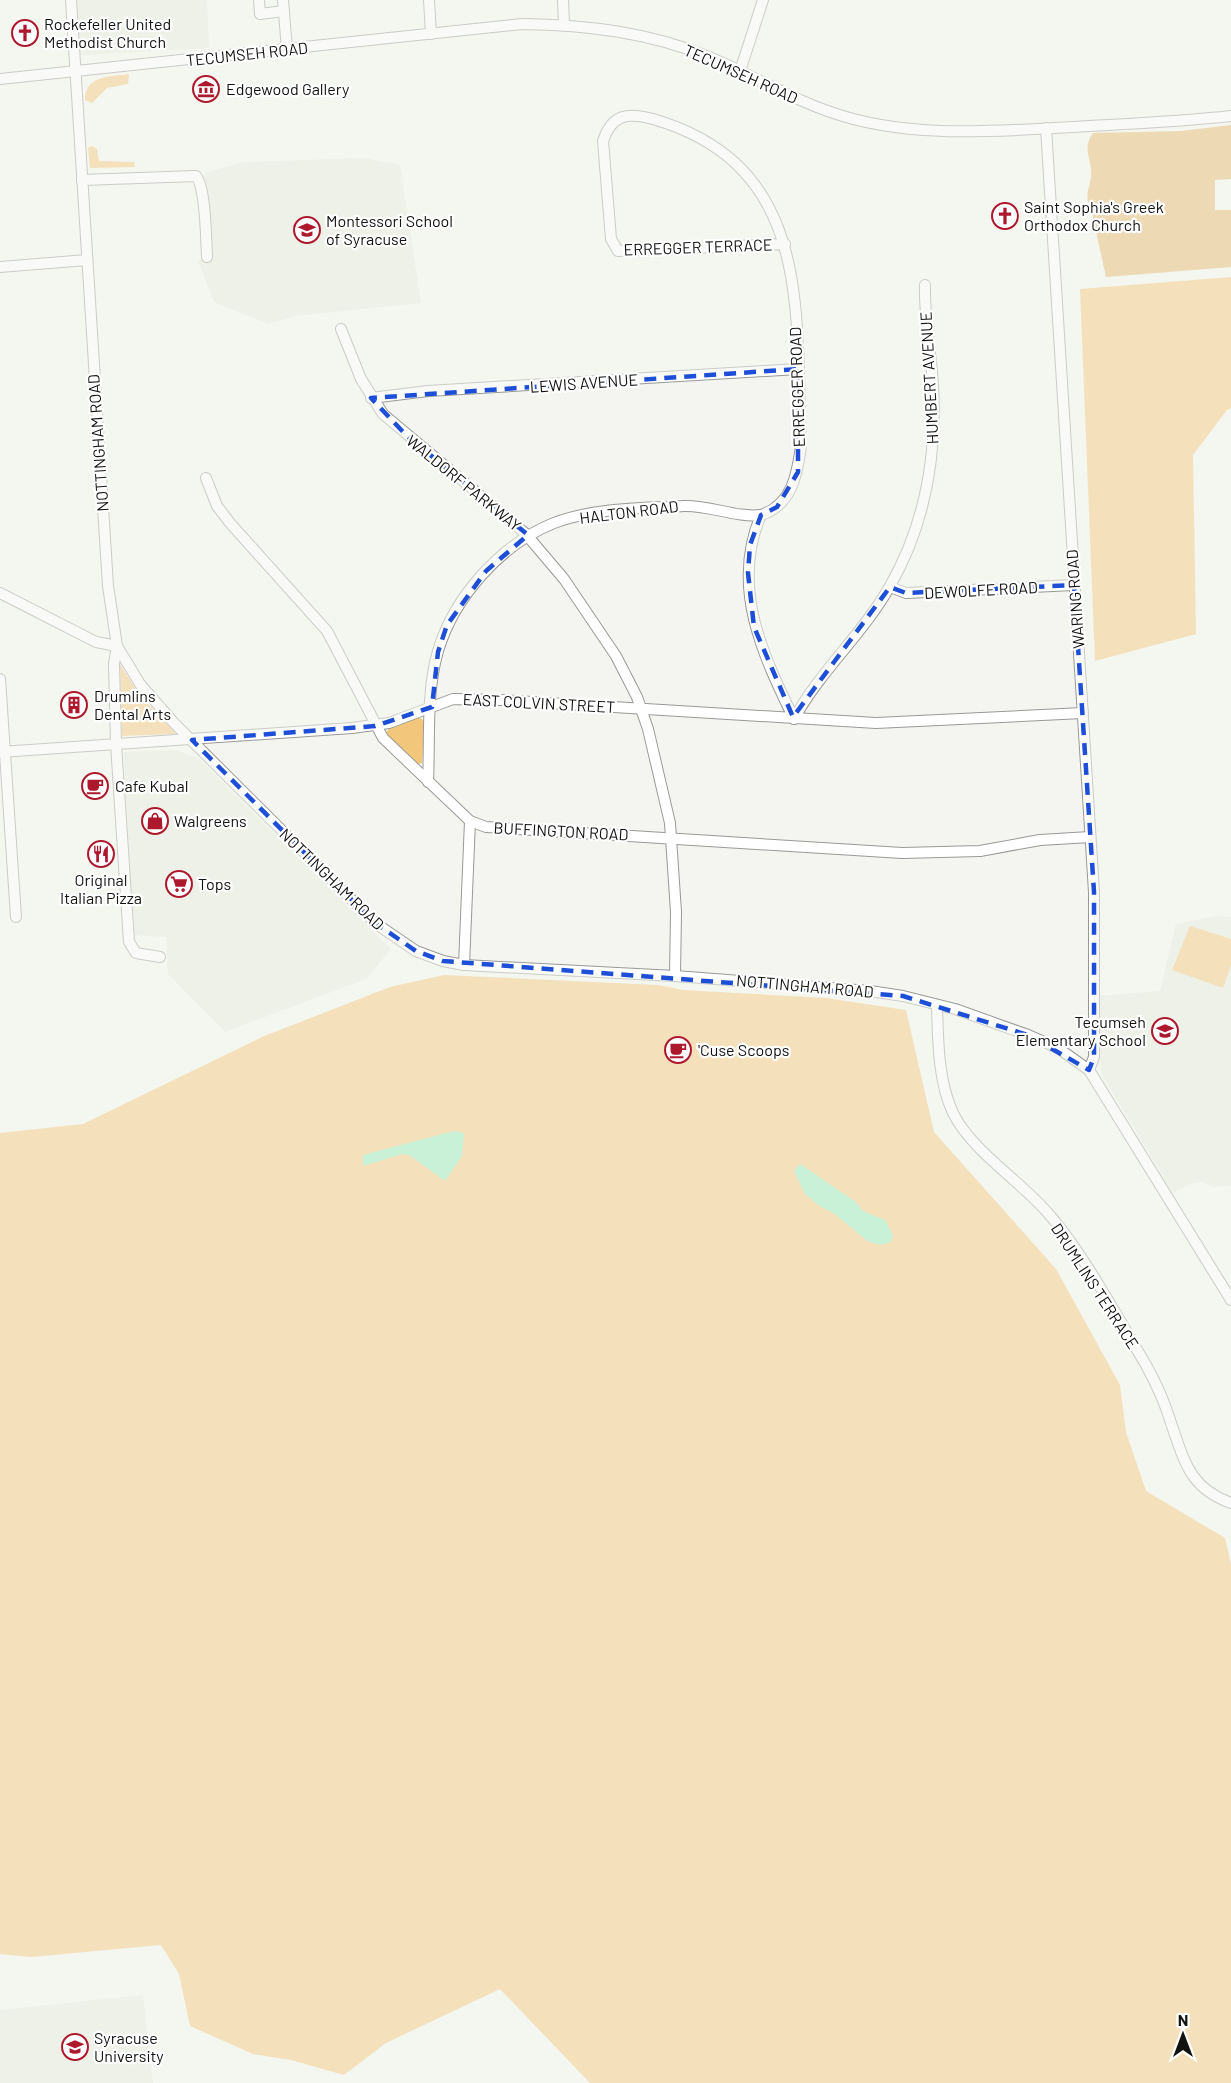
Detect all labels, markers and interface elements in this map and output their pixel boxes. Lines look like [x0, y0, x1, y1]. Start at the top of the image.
place label: Rockefeller United Methodist Church [44, 14, 171, 51]
church icon: Rockefeller United Methodist Church [10, 18, 40, 48]
street label: TECUMSEH ROAD [185, 38, 309, 69]
street label: TECUMSEH ROAD [681, 40, 801, 107]
museum icon: Edgewood Gallery [191, 74, 221, 104]
place label: Edgewood Gallery [226, 79, 350, 98]
place label: Saint Sophia's Greek Orthodox Church [1024, 197, 1164, 234]
church icon: Saint Sophia's Greek Orthodox Church [990, 201, 1020, 231]
place label: Montessori School of Syracuse [326, 211, 453, 248]
school or university icon: Montessori School of Syracuse [292, 215, 322, 245]
street label: ERREGGER TERRACE [623, 234, 773, 259]
street label: HUMBERT AVENUE [916, 311, 941, 445]
street label: ERREGGER ROAD [785, 326, 808, 448]
street label: LEWIS AVENUE [529, 369, 639, 396]
street label: NOTTINGHAM ROAD [83, 374, 112, 512]
street label: WALDORF PARKWAY [403, 431, 525, 535]
street label: HALTON ROAD [578, 496, 680, 527]
street label: WARING ROAD [1062, 549, 1087, 649]
street label: DEWOLFE ROAD [924, 577, 1038, 602]
place label: Drumlins Dental Arts [94, 686, 171, 723]
street label: EAST COLVIN STREET [462, 689, 616, 716]
building icon: Drumlins Dental Arts [59, 690, 89, 720]
cafe icon: Cafe Kubal [80, 771, 110, 801]
place label: Cafe Kubal [115, 776, 188, 795]
shop icon: Walgreens [140, 806, 170, 836]
place label: Walgreens [174, 811, 247, 830]
street label: BUFFINGTON ROAD [493, 817, 629, 844]
street label: NOTTINGHAM ROAD [276, 824, 389, 933]
restaurant icon: Original Italian Pizza [86, 839, 116, 869]
supermarket icon: Tops [164, 869, 194, 899]
place label: Original Italian Pizza [60, 870, 142, 907]
place label: Tops [198, 874, 231, 893]
street label: NOTTINGHAM ROAD [736, 970, 875, 1001]
place label: Tecumseh Elementary School [1016, 1012, 1146, 1049]
school or university icon: Tecumseh Elementary School [1150, 1016, 1180, 1046]
cafe icon: 'Cuse Scoops [663, 1035, 693, 1065]
place label: 'Cuse Scoops [698, 1040, 789, 1059]
street label: DRUMLINS TERRACE [1048, 1219, 1143, 1352]
north arrow [1153, 2005, 1213, 2065]
text: N [1178, 2010, 1188, 2029]
place label: Syracuse University [94, 2028, 164, 2065]
school or university icon: Syracuse University [60, 2032, 90, 2062]

